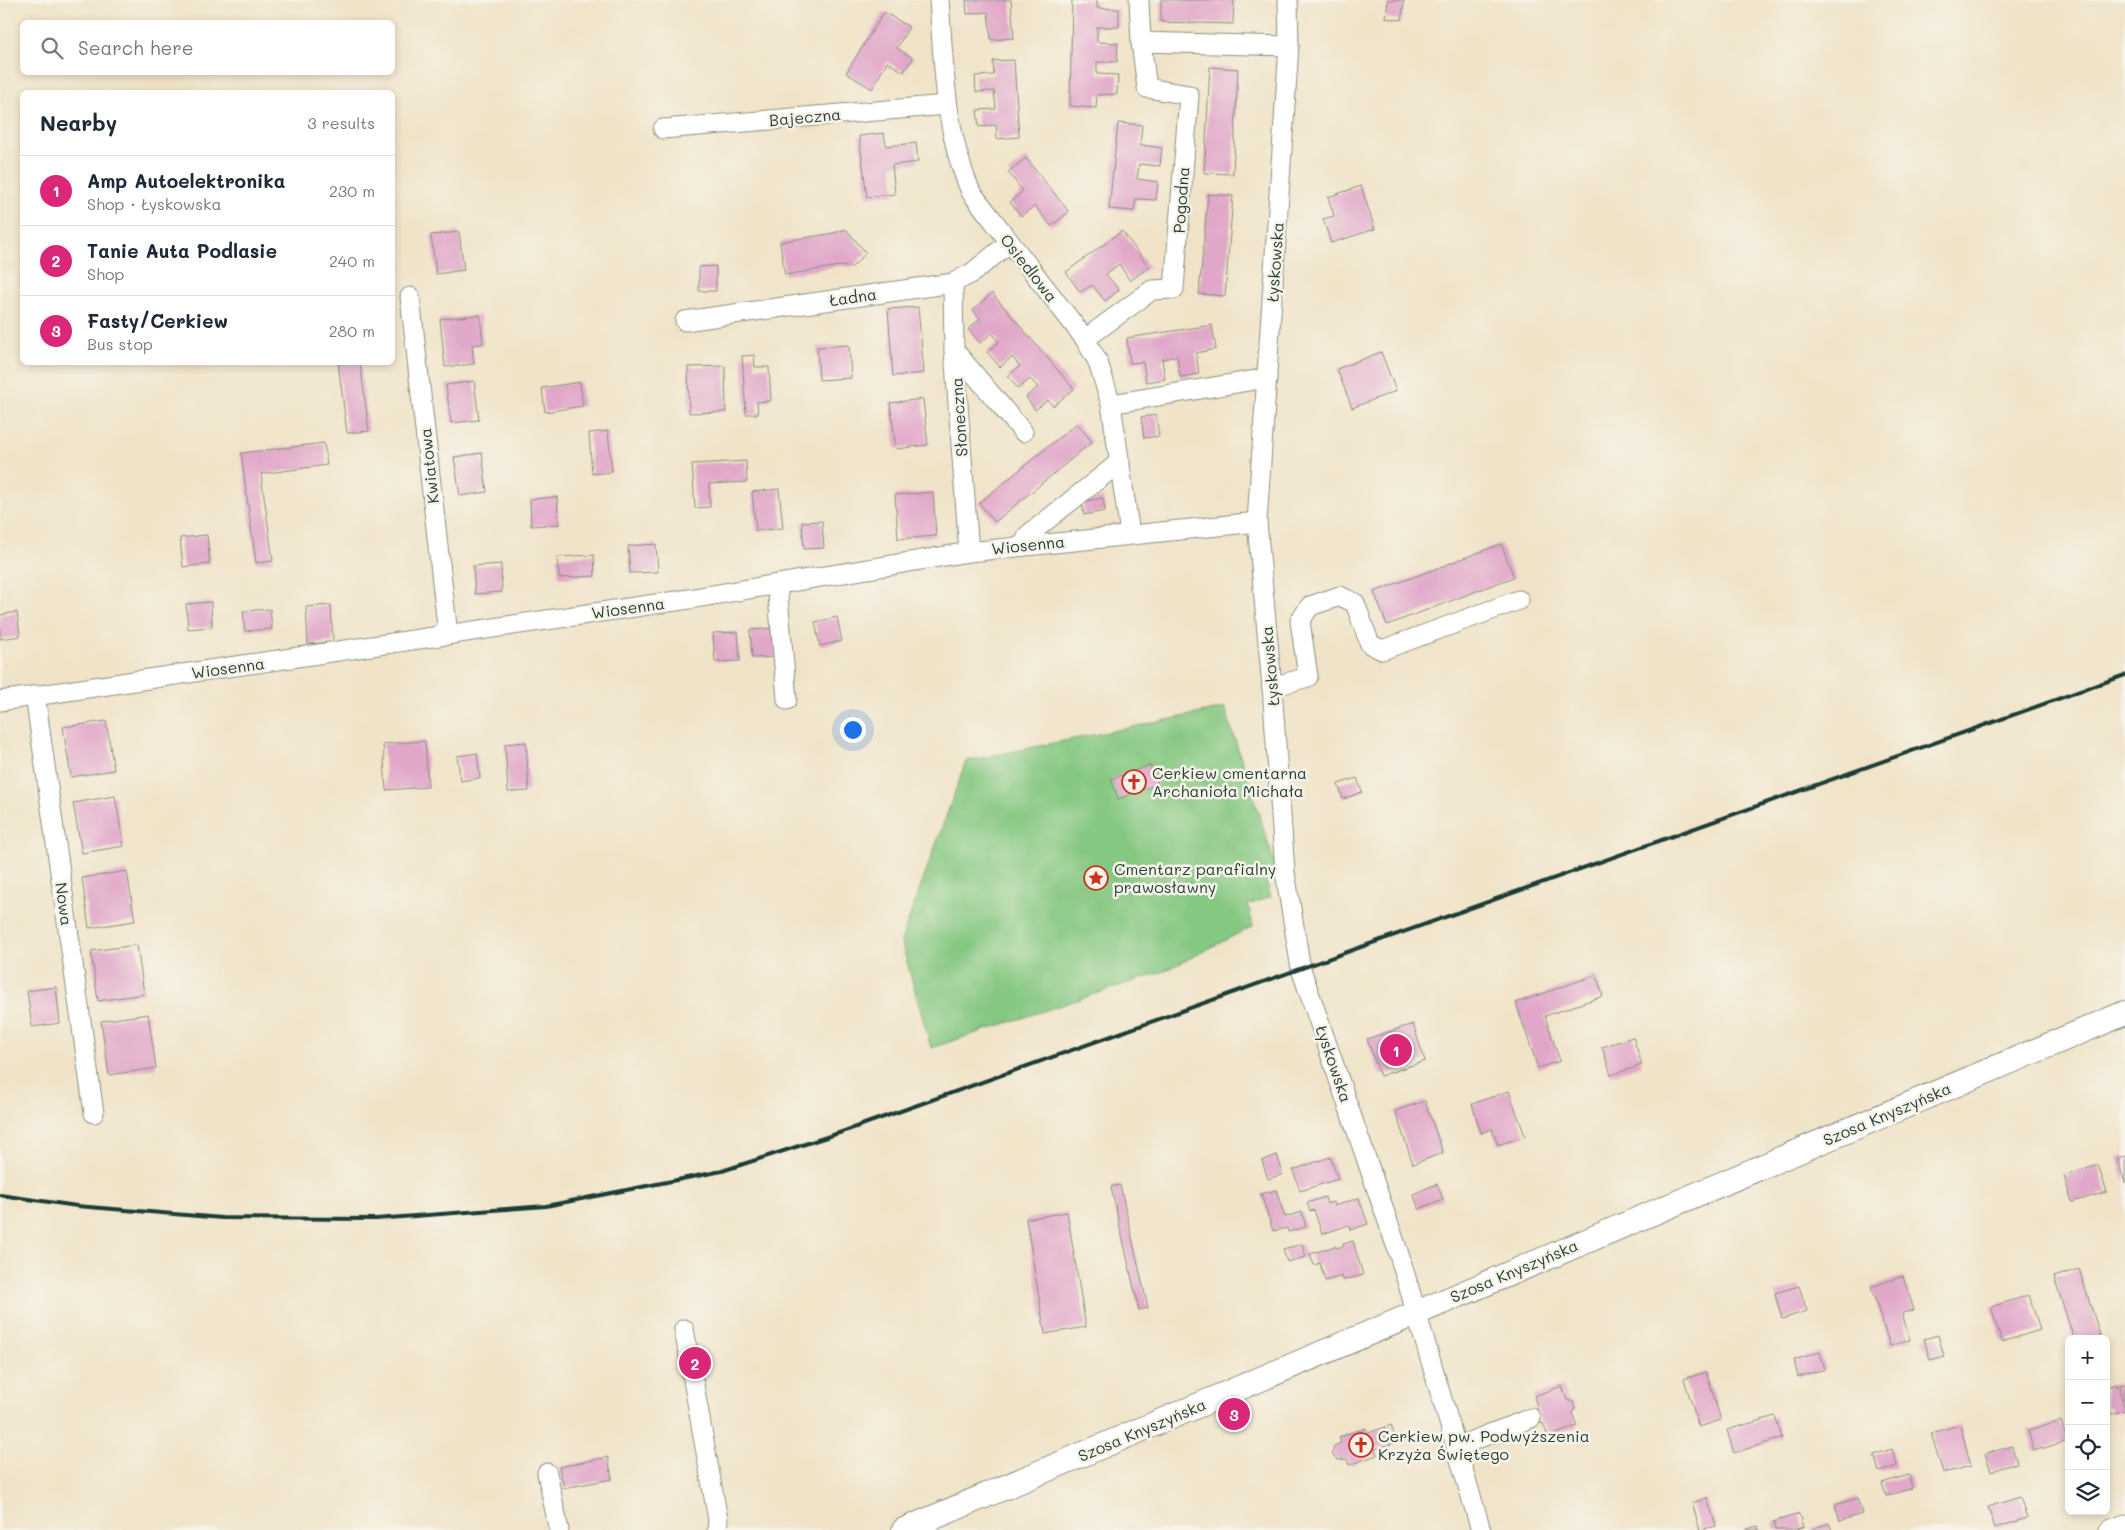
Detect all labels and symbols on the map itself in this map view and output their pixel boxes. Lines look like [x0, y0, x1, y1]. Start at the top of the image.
street label: Bajeczna [768, 103, 842, 130]
street label: Pogodna [1168, 166, 1193, 234]
street label: Łyskowska [1261, 221, 1288, 303]
street label: Osiedlowa [996, 229, 1063, 306]
street label: Ładna [828, 283, 878, 310]
street label: Słoneczna [945, 377, 972, 457]
street label: Kwiatowa [414, 427, 443, 505]
street label: Wiosenna [990, 530, 1066, 559]
street label: Wiosenna [590, 592, 666, 623]
street label: Łyskowska [1256, 625, 1283, 707]
street label: Wiosenna [190, 652, 266, 683]
your location [840, 717, 866, 743]
place label: Cerkiew cmentarna Archanioła Michała [1152, 762, 1307, 801]
church icon: Cerkiew cmentarna Archanioła Michała [1121, 769, 1147, 795]
place label: Cmentarz parafialny prawosławny [1114, 858, 1276, 897]
place icon: Cmentarz parafialny prawosławny [1083, 865, 1109, 891]
street label: Nowa [51, 881, 78, 927]
street label: Łyskowska [1312, 1023, 1357, 1105]
pin: 1 [1380, 1031, 1412, 1069]
street label: Szosa Knyszyńska [1820, 1077, 1954, 1150]
street label: Szosa Knyszyńska [1447, 1234, 1581, 1307]
pin: 2 [679, 1344, 711, 1382]
street label: Szosa Knyszyńska [1075, 1393, 1209, 1466]
pin: 3 [1218, 1395, 1250, 1433]
place label: Cerkiew pw. Podwyższenia Krzyża Świętego [1378, 1425, 1590, 1464]
church icon: Cerkiew pw. Podwyższenia Krzyża Świętego [1348, 1432, 1374, 1458]

